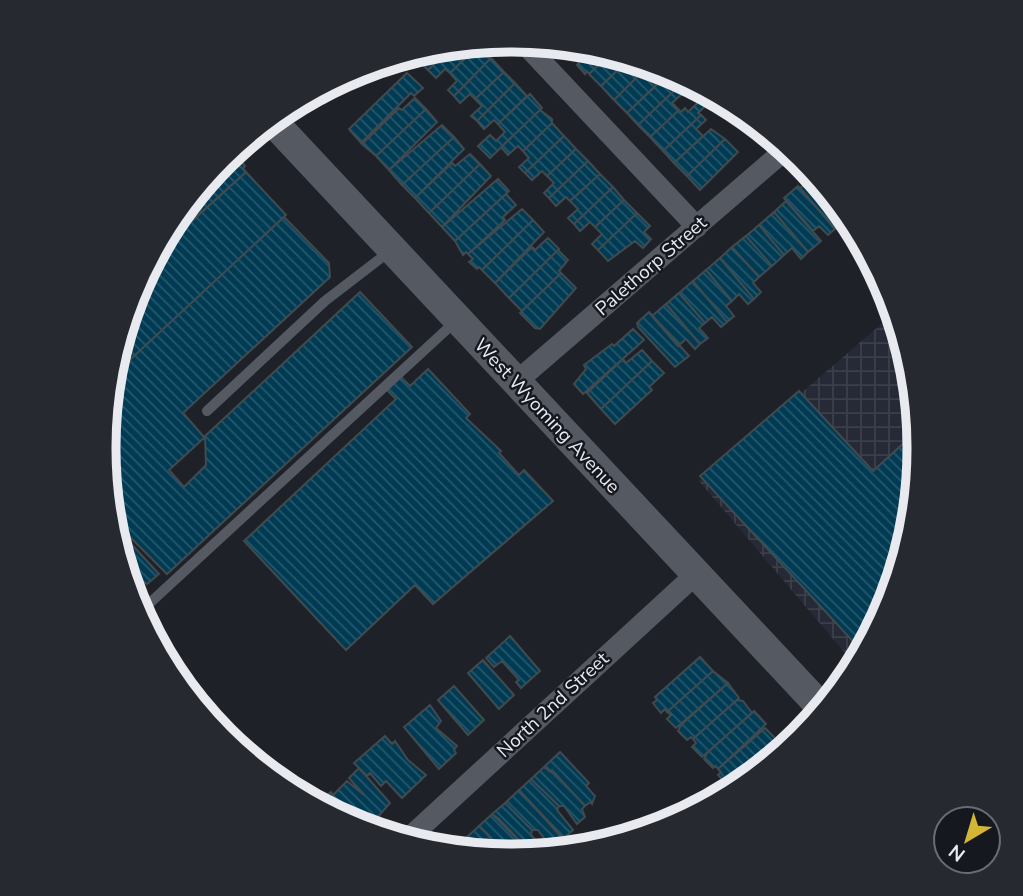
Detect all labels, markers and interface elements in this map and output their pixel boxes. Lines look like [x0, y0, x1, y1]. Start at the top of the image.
street label: Palethorp Street [590, 210, 713, 322]
street label: West Wyoming Avenue [468, 333, 626, 499]
street label: North 2nd Street [491, 646, 615, 764]
north arrow [932, 805, 1002, 875]
text: N [944, 838, 971, 867]

